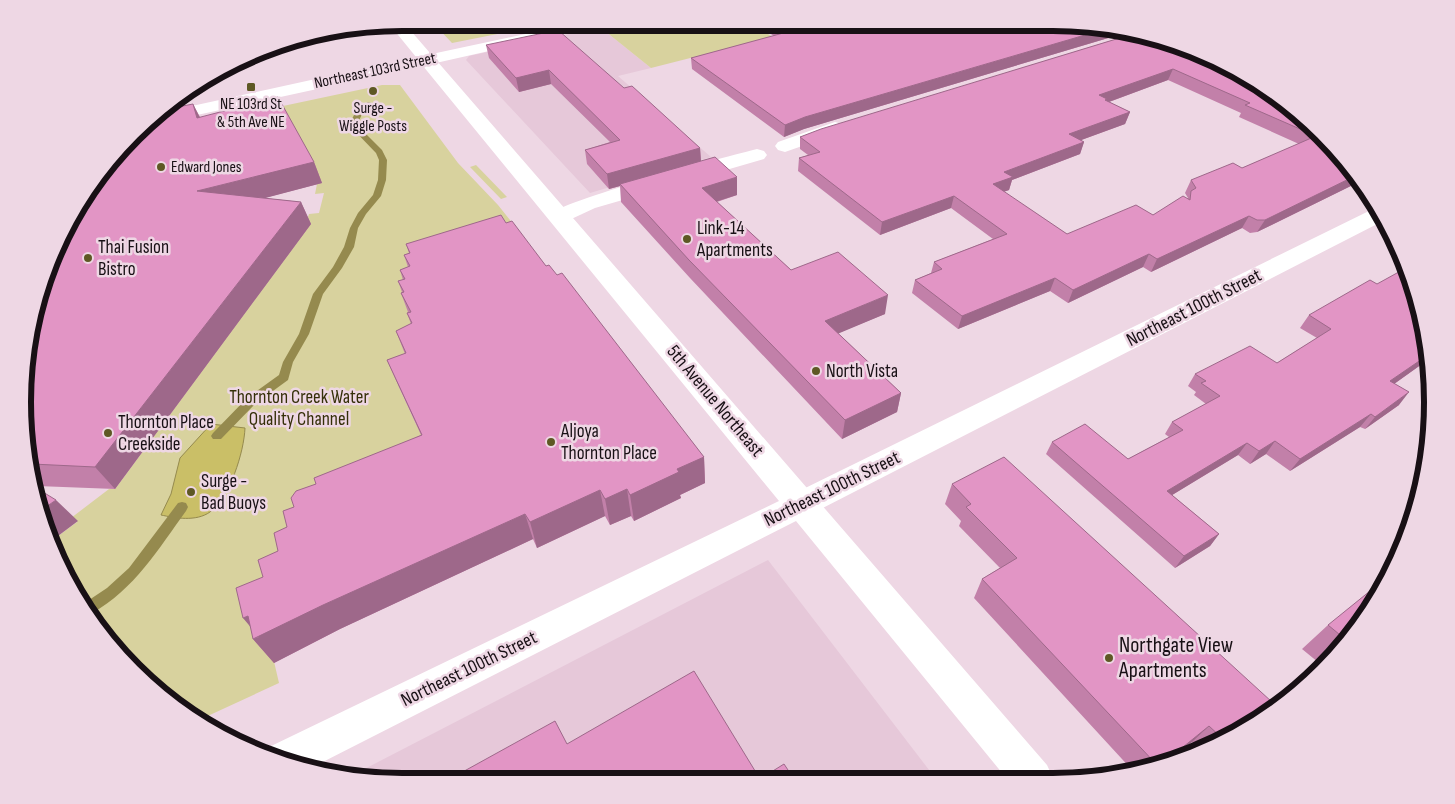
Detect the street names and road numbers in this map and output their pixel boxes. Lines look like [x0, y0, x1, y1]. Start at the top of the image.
street label: Northeast 103rd Street [312, 49, 438, 93]
street label: Northeast 100th Street [1123, 264, 1266, 352]
street label: 5th Avenue Northeast [662, 340, 769, 462]
street label: Northeast 100th Street [760, 446, 904, 532]
street label: Northeast 100th Street [397, 626, 541, 712]

